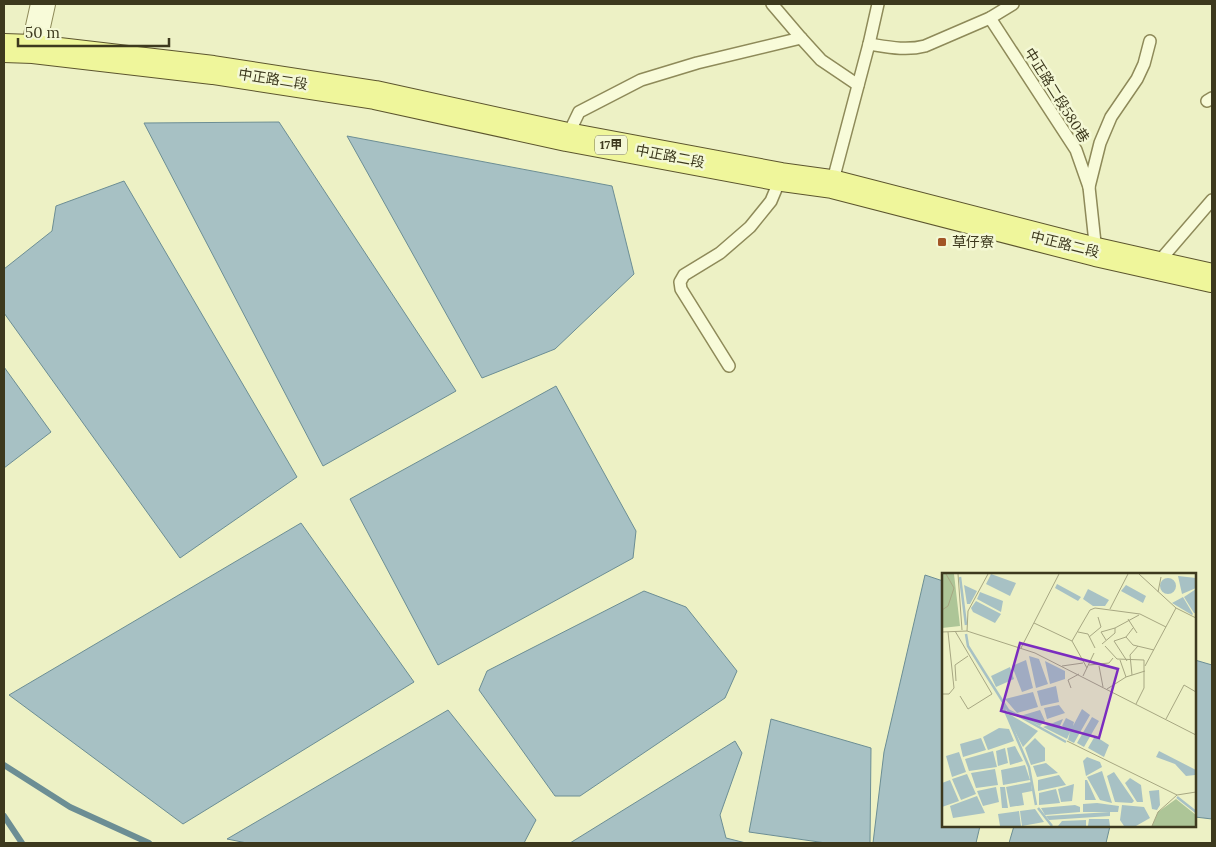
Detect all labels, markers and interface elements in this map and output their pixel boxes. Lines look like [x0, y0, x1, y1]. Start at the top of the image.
scale bar [18, 15, 169, 47]
text: 50 m [25, 23, 60, 42]
street label: 中正路二段580巷 [1021, 44, 1093, 146]
street label: 中正路二段 [237, 65, 309, 93]
road number: 17甲 [595, 136, 627, 154]
street label: 中正路二段 [634, 140, 706, 172]
street label: 中正路二段 [1029, 227, 1101, 261]
place label: 草仔寮 [952, 233, 994, 251]
marker: 草仔寮 [936, 236, 948, 248]
inset map [942, 573, 1196, 827]

